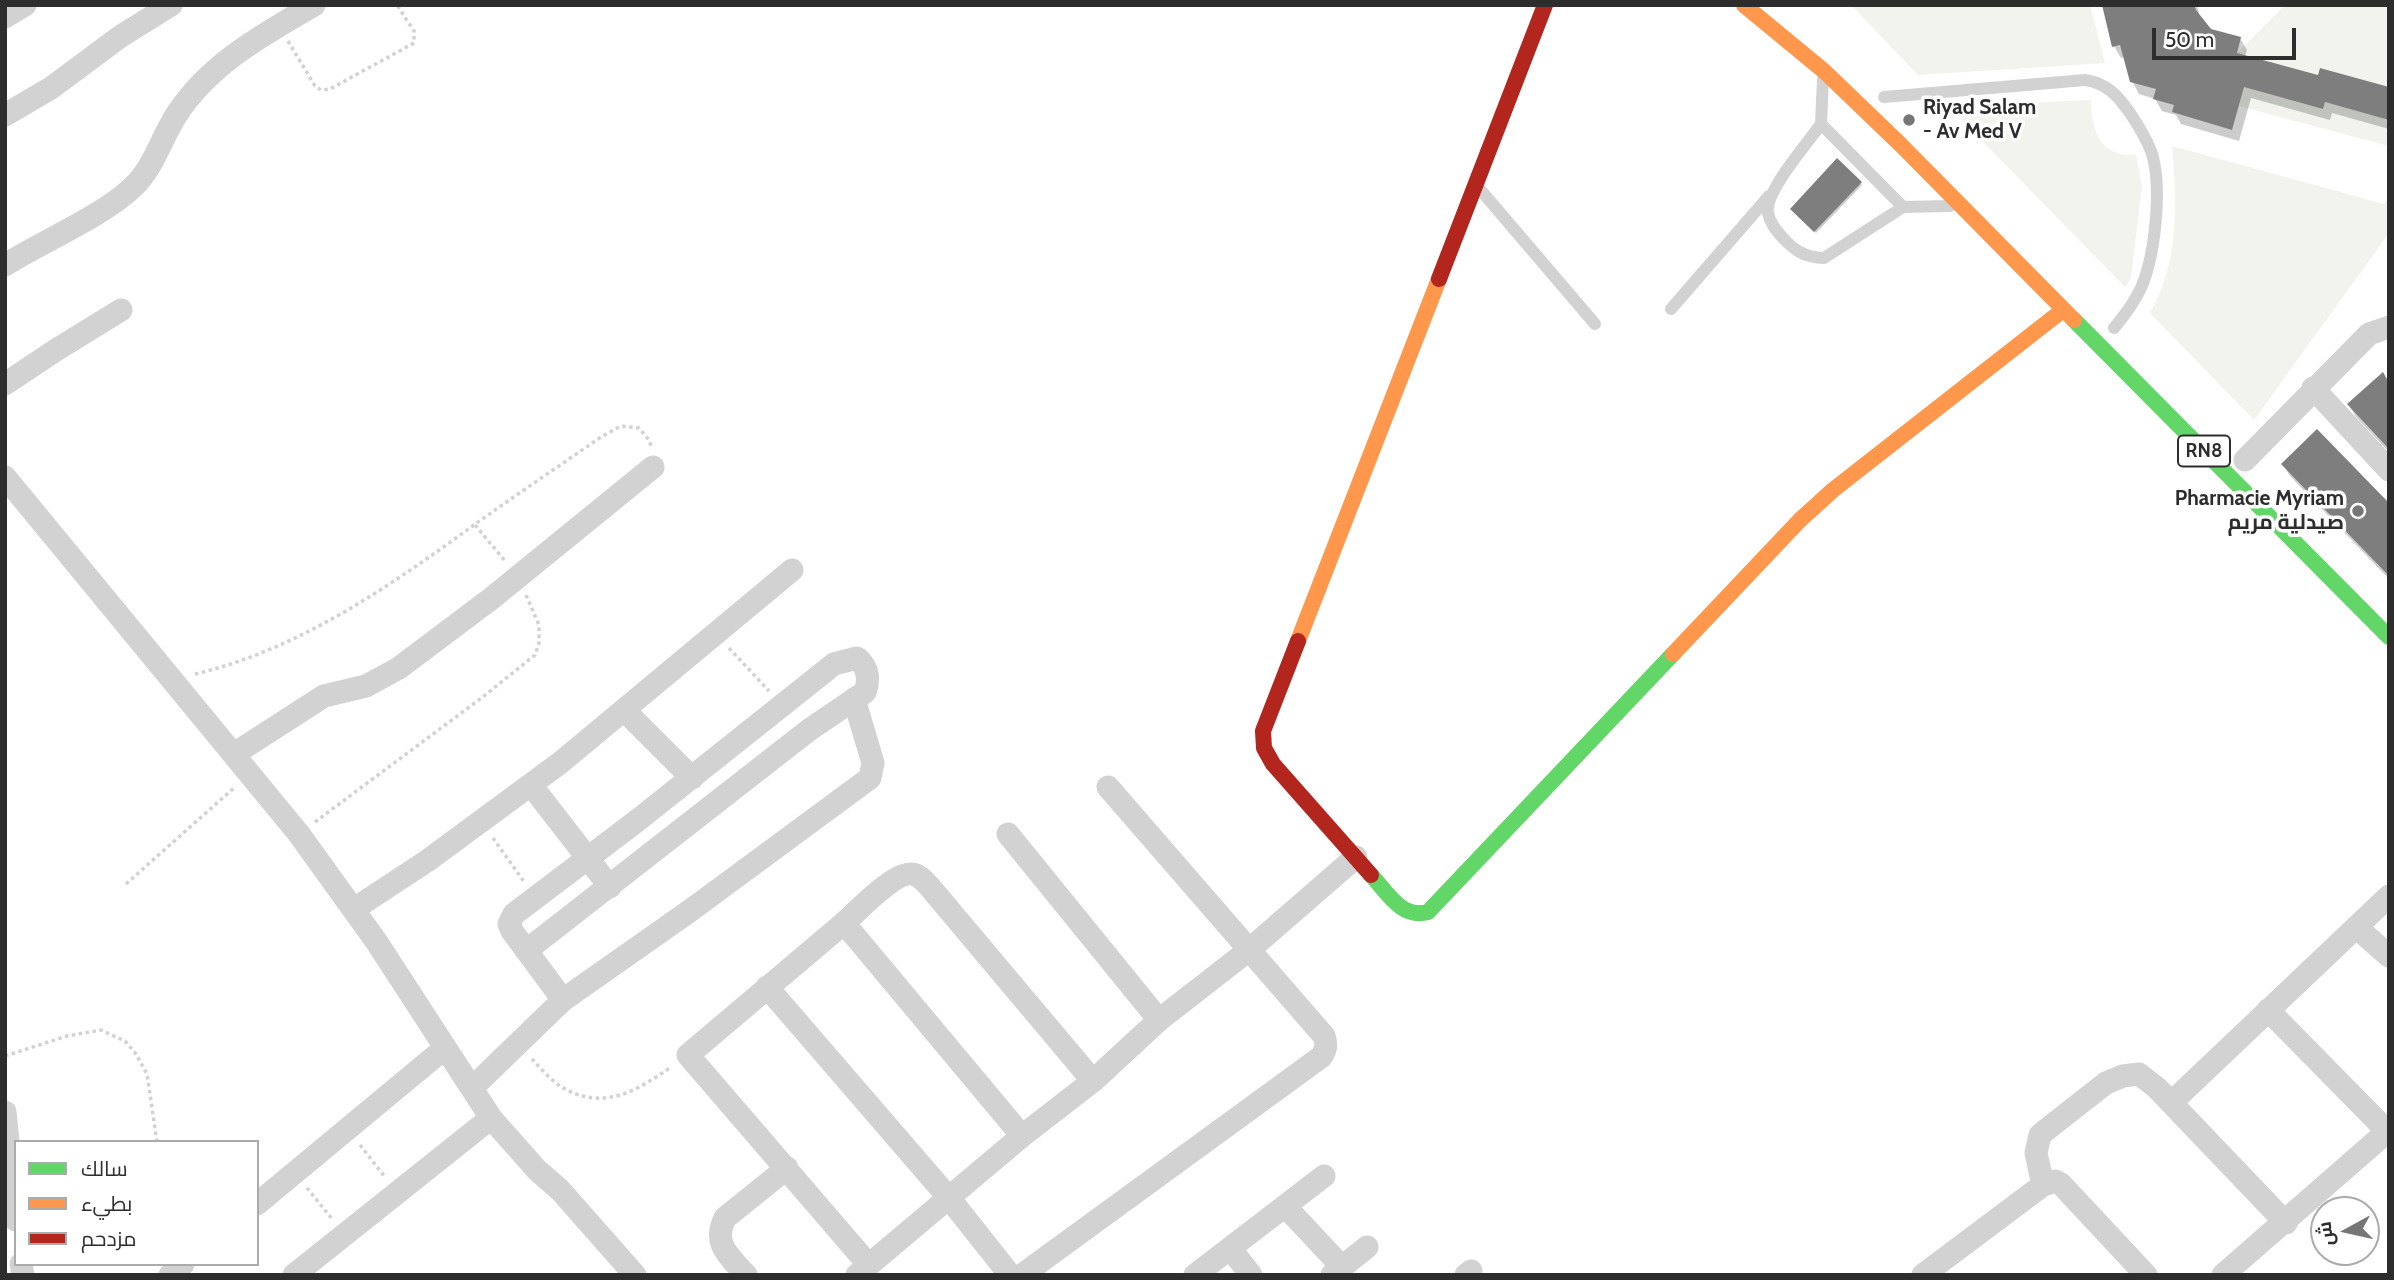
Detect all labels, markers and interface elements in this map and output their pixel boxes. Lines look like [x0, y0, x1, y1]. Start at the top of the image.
scale bar [2156, 14, 2300, 58]
text: 50 m [2165, 27, 2214, 52]
place label: Riyad Salam - Av Med V [1923, 95, 2036, 145]
marker: Riyad Salam - Av Med V [1901, 112, 1917, 128]
road number: RN8 [2178, 436, 2230, 466]
place label: Pharmacie Myriam صيدلية مريم [2175, 486, 2344, 536]
marker: Pharmacie Myriam صيدلية مريم [2350, 503, 2366, 519]
legend [14, 1140, 259, 1266]
text: سالك [81, 1156, 128, 1181]
text: بطيء [81, 1191, 132, 1216]
north arrow [2310, 1196, 2380, 1266]
text: ش [2313, 1220, 2339, 1247]
text: مزدحم [81, 1226, 136, 1251]

